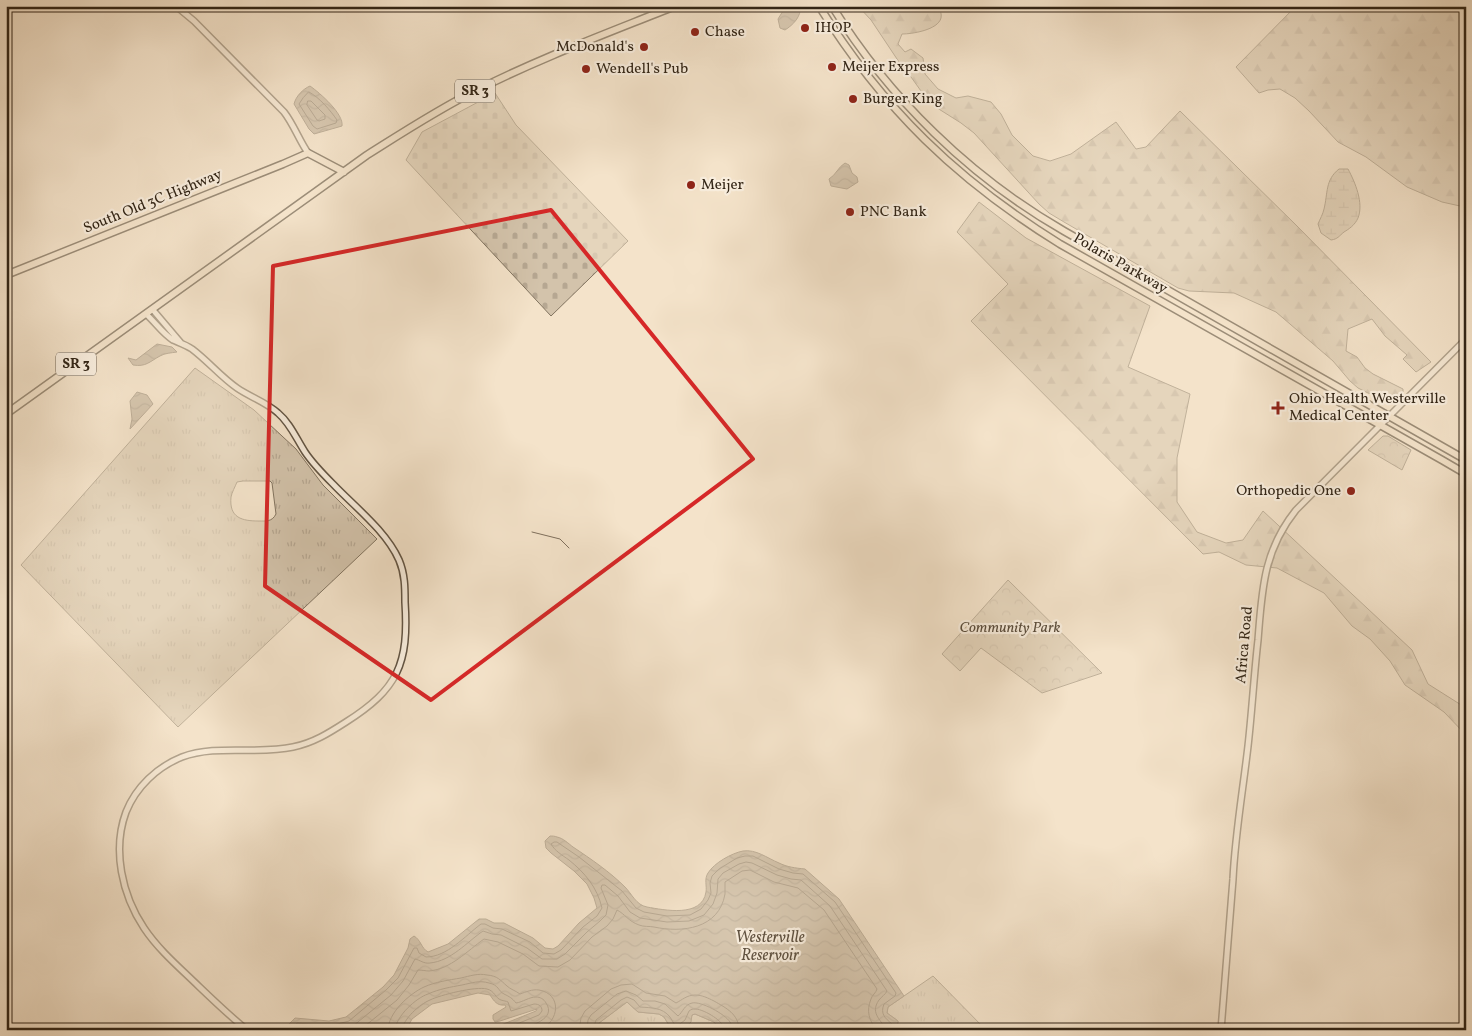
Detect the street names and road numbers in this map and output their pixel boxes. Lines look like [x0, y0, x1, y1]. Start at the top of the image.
road number: SR 3 [455, 80, 495, 102]
street label: South Old 3C Highway [81, 165, 225, 239]
street label: Polaris Parkway [1069, 228, 1171, 300]
road number: SR 3 [56, 352, 96, 376]
street label: Africa Road [1231, 605, 1259, 685]

